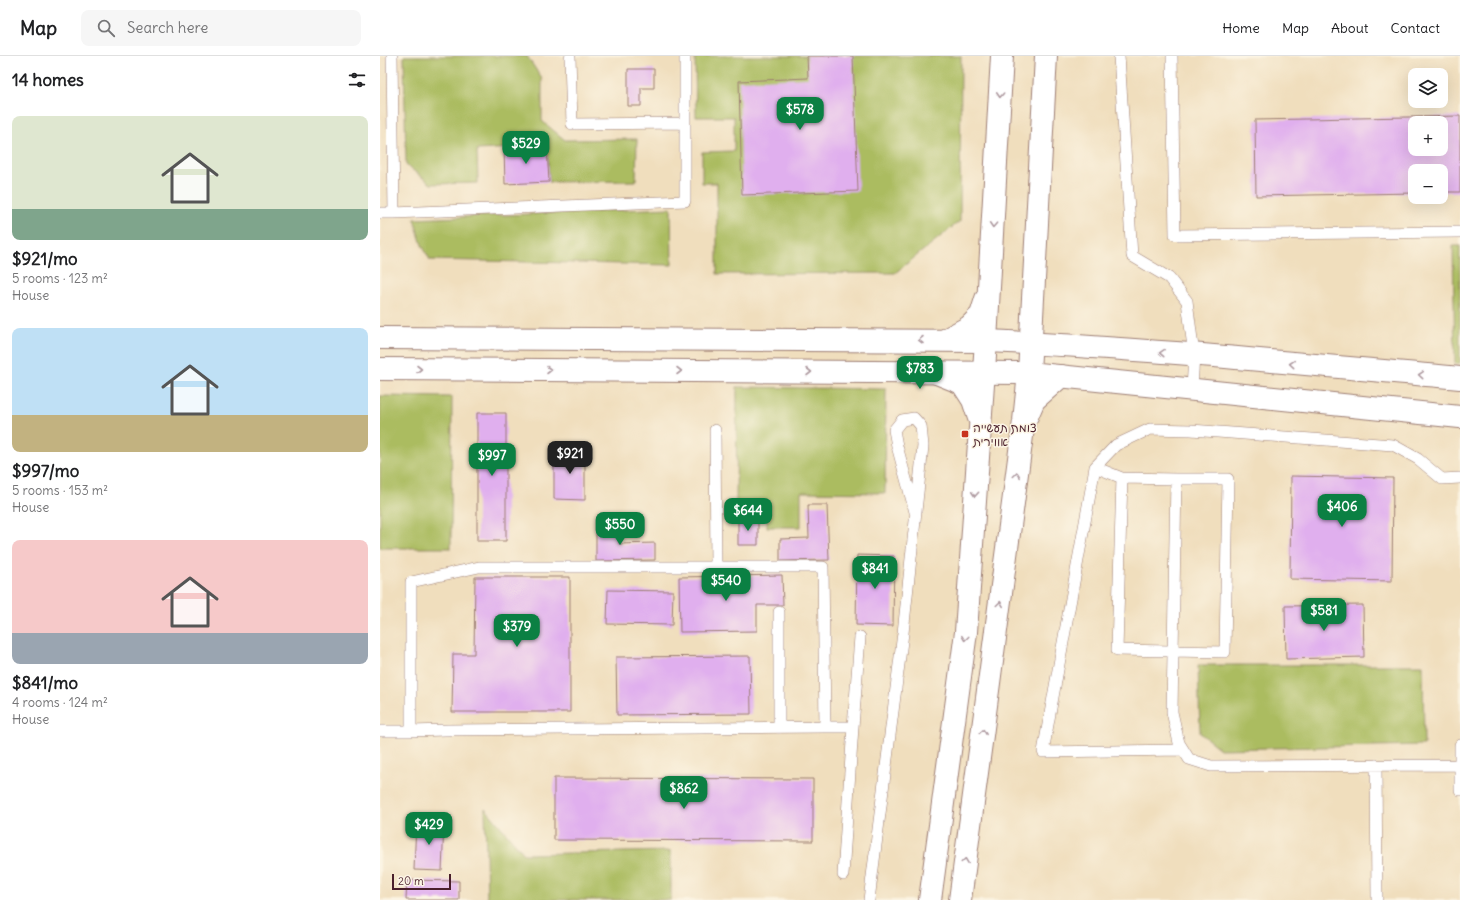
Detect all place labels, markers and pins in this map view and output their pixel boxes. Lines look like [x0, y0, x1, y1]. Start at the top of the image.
pin: $578 [776, 97, 824, 131]
pin: $529 [502, 131, 550, 165]
pin: $783 [896, 356, 944, 390]
place label: צומת תעשייה אווירית [972, 420, 1037, 449]
marker: צומת תעשייה אווירית [960, 429, 970, 439]
pin: $921 [546, 441, 594, 475]
pin: $997 [468, 443, 516, 477]
pin: $406 [1318, 494, 1366, 528]
pin: $644 [724, 498, 772, 532]
pin: $550 [596, 512, 644, 546]
pin: $841 [851, 556, 899, 590]
pin: $540 [702, 568, 750, 602]
pin: $581 [1300, 598, 1348, 632]
pin: $379 [493, 614, 541, 648]
pin: $862 [660, 776, 708, 810]
pin: $429 [405, 812, 453, 846]

